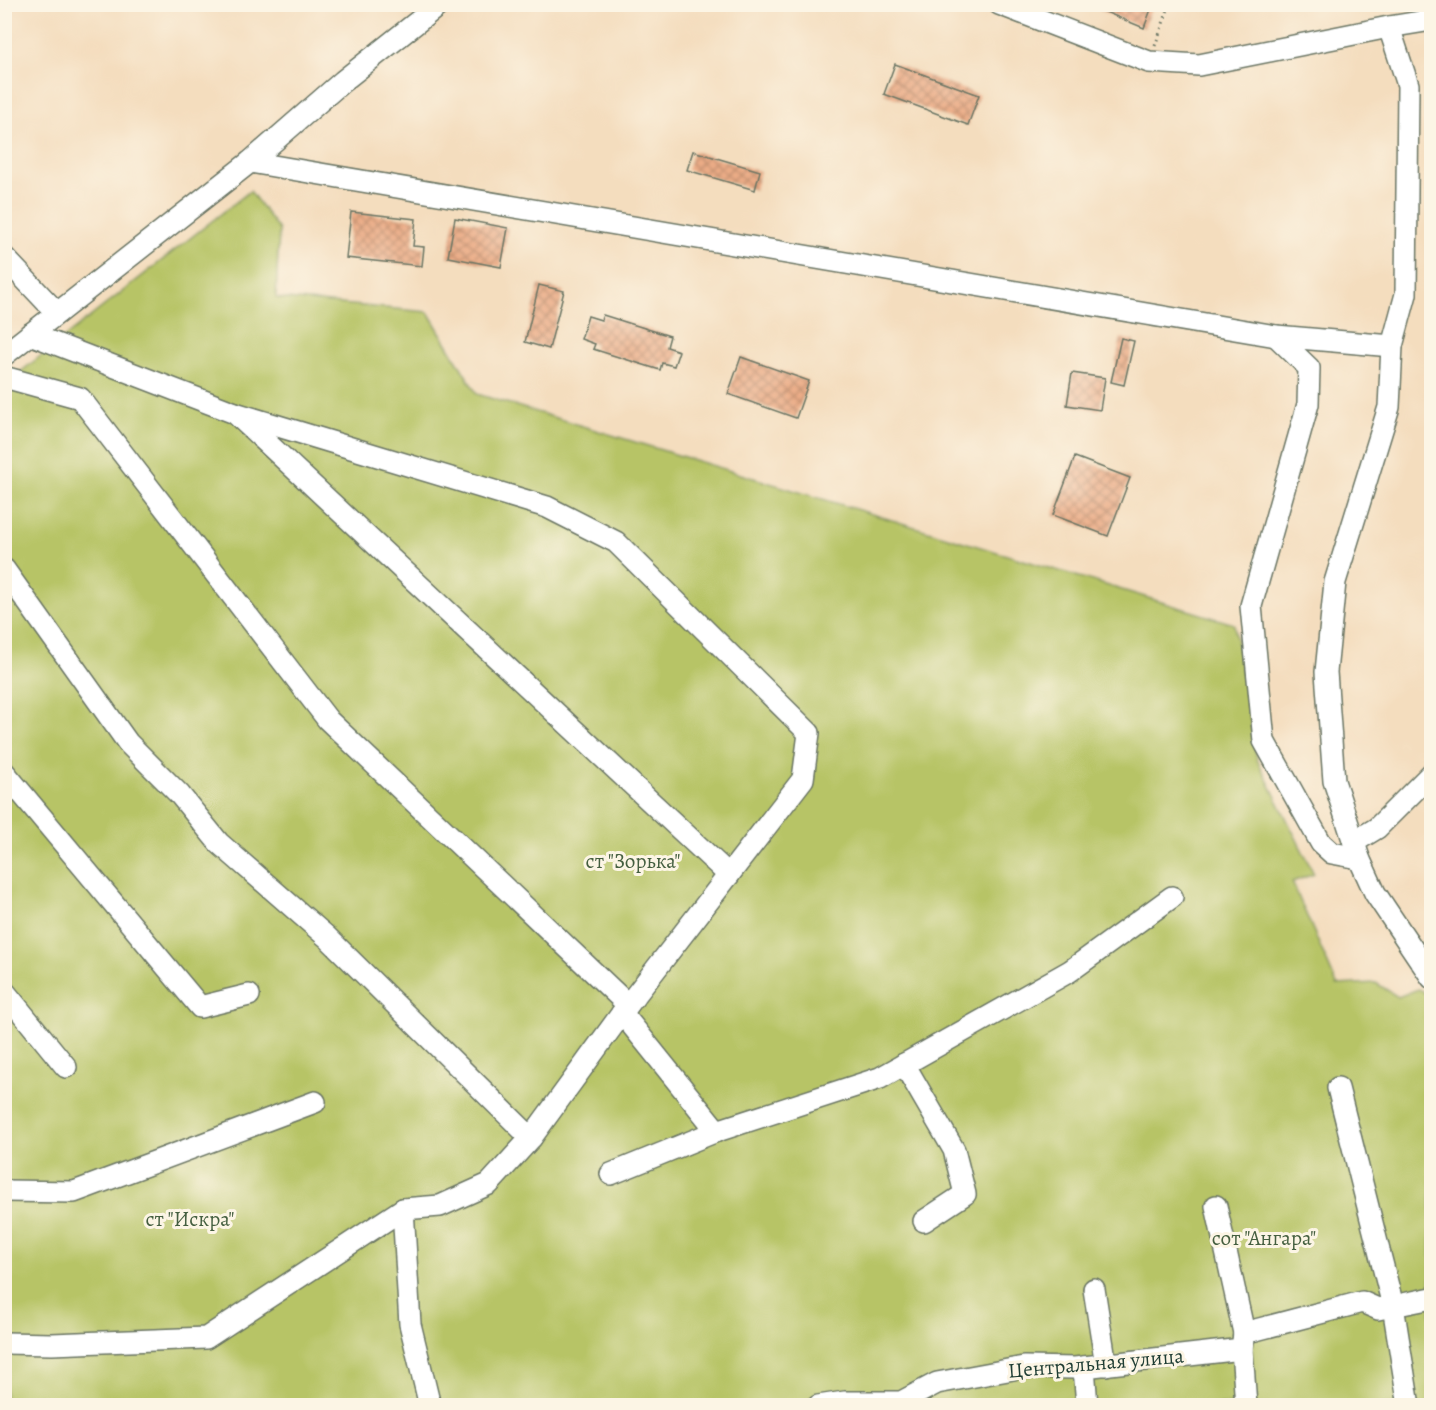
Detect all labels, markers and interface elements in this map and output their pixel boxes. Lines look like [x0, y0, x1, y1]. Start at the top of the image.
park label: ст "Зорька" [586, 847, 680, 875]
park label: ст "Искра" [145, 1205, 235, 1233]
park label: сот "Ангара" [1212, 1224, 1316, 1252]
street label: Центральная улица [1007, 1341, 1185, 1385]

